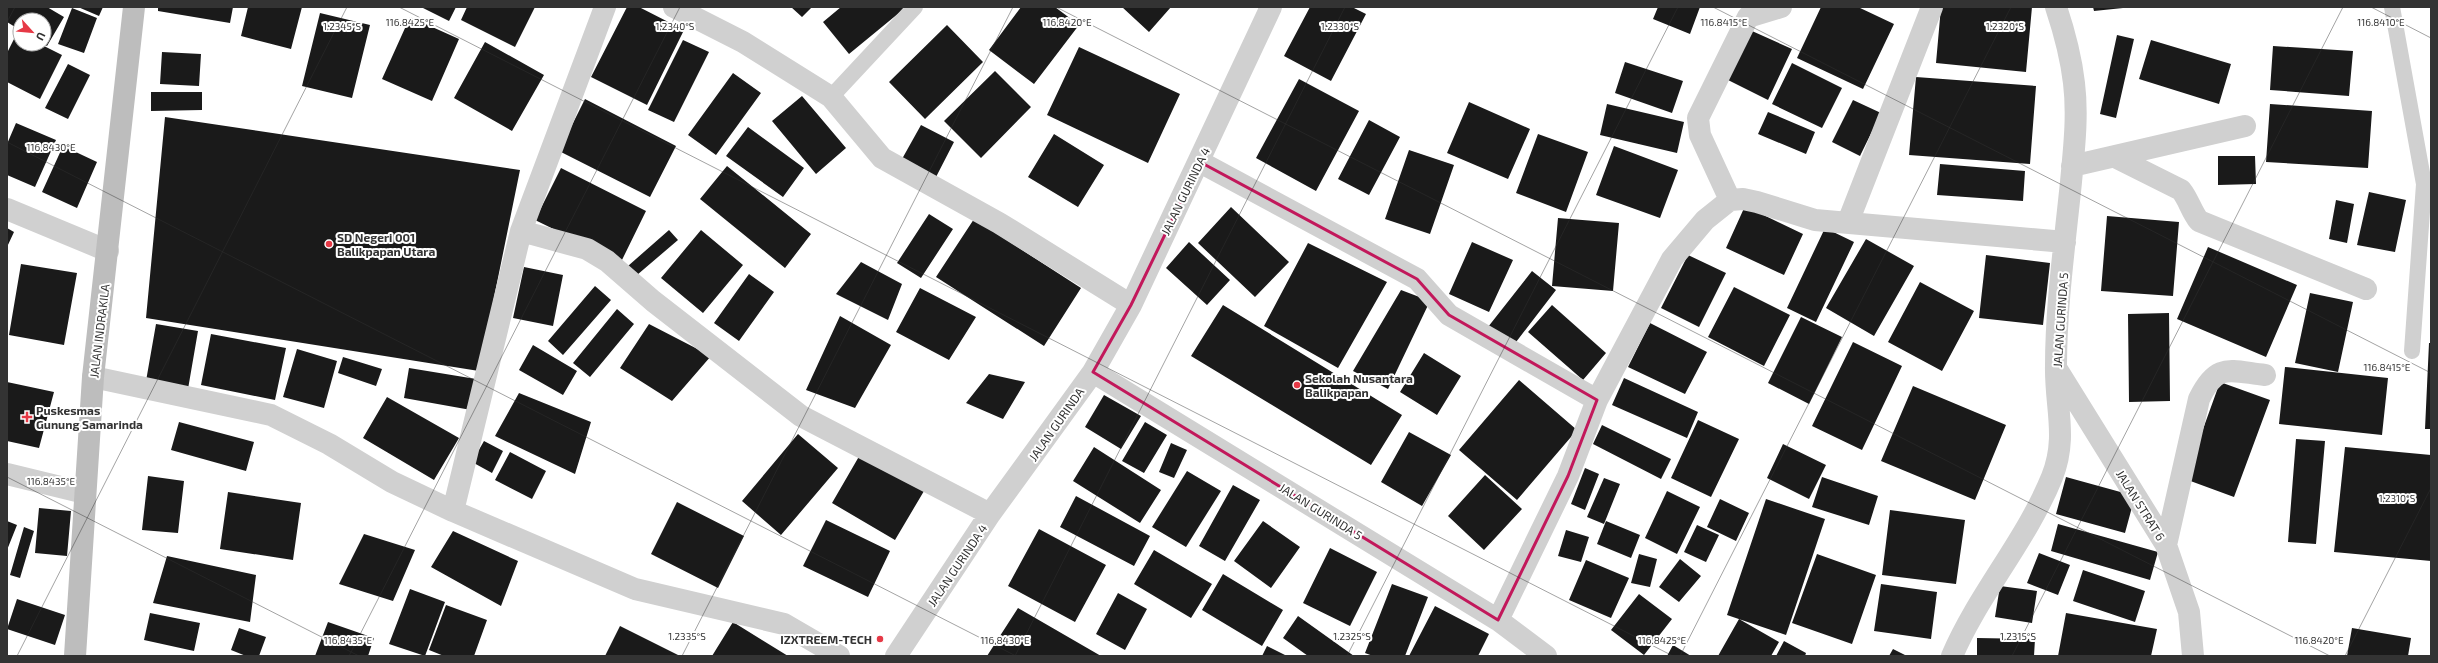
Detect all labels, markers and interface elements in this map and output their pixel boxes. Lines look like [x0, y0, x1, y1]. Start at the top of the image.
north arrow [12, 12, 52, 52]
text: 116.8425°E [386, 16, 435, 28]
text: 116.8420°E [1042, 16, 1092, 28]
text: 116.8415°E [1701, 16, 1748, 28]
text: 116.8410°E [2357, 16, 2405, 28]
text: 1.2345°S [323, 20, 361, 32]
text: 1.2340°S [656, 20, 695, 32]
text: 1.2330°S [1321, 20, 1360, 32]
text: 1.2320°S [1986, 20, 2025, 32]
text: U [34, 30, 49, 43]
text: 116.8430°E [26, 141, 76, 153]
street label: JALAN GURINDA 4 [1158, 145, 1212, 237]
place label: SD Negeri 001 Balikpapan Utara [337, 230, 435, 258]
marker: SD Negeri 001 Balikpapan Utara [324, 239, 334, 249]
street label: JALAN GURINDA 5 [2050, 272, 2070, 368]
street label: JALAN INDRAKILA [86, 283, 112, 379]
text: 116.8415°E [2364, 361, 2411, 373]
place label: Sekolah Nusantara Balikpapan [1305, 371, 1413, 399]
marker: Sekolah Nusantara Balikpapan [1292, 380, 1302, 390]
street label: JALAN GURINDA [1026, 384, 1087, 463]
place label: Puskesmas Gunung Samarinda [36, 403, 143, 431]
marker: Puskesmas Gunung Samarinda [21, 411, 33, 423]
street label: JALAN STRAT 6 [2114, 467, 2168, 543]
text: 116.8435°E [27, 475, 76, 487]
street label: JALAN GURINDA 5 [1277, 480, 1365, 542]
text: 1.2310°S [2379, 492, 2416, 504]
street label: JALAN GURINDA 4 [924, 521, 990, 609]
text: 1.2335°S [668, 630, 706, 642]
text: 1.2325°S [1333, 630, 1371, 642]
text: 1.2315°S [2000, 630, 2036, 642]
place label: IZXTREEM-TECH [780, 632, 872, 646]
text: 116.8435°E [324, 634, 373, 646]
marker: IZXTREEM-TECH [875, 634, 885, 644]
text: 116.8430°E [980, 634, 1030, 646]
text: 116.8425°E [1638, 634, 1687, 646]
text: 116.8420°E [2294, 634, 2344, 646]

